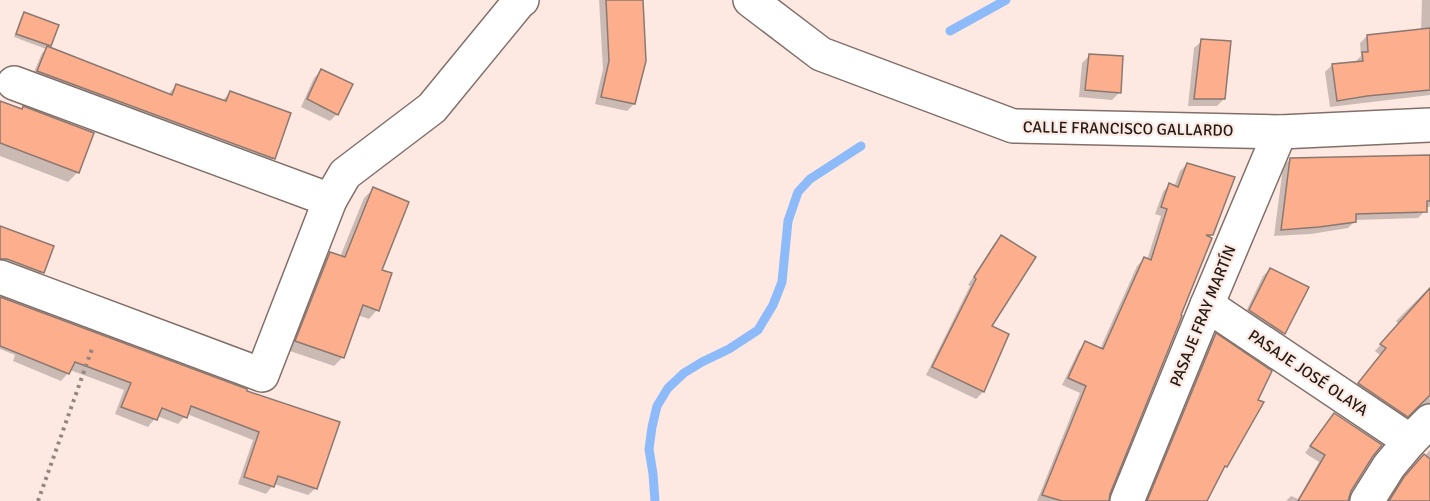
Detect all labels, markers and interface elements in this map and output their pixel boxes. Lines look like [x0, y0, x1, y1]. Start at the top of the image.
street label: CALLE FRANCISCO GALLARDO [1023, 117, 1233, 141]
street label: PASAJE FRAY MARTÍN [1166, 242, 1240, 390]
street label: PASAJE JOSÉ OLAYA [1244, 325, 1372, 421]

